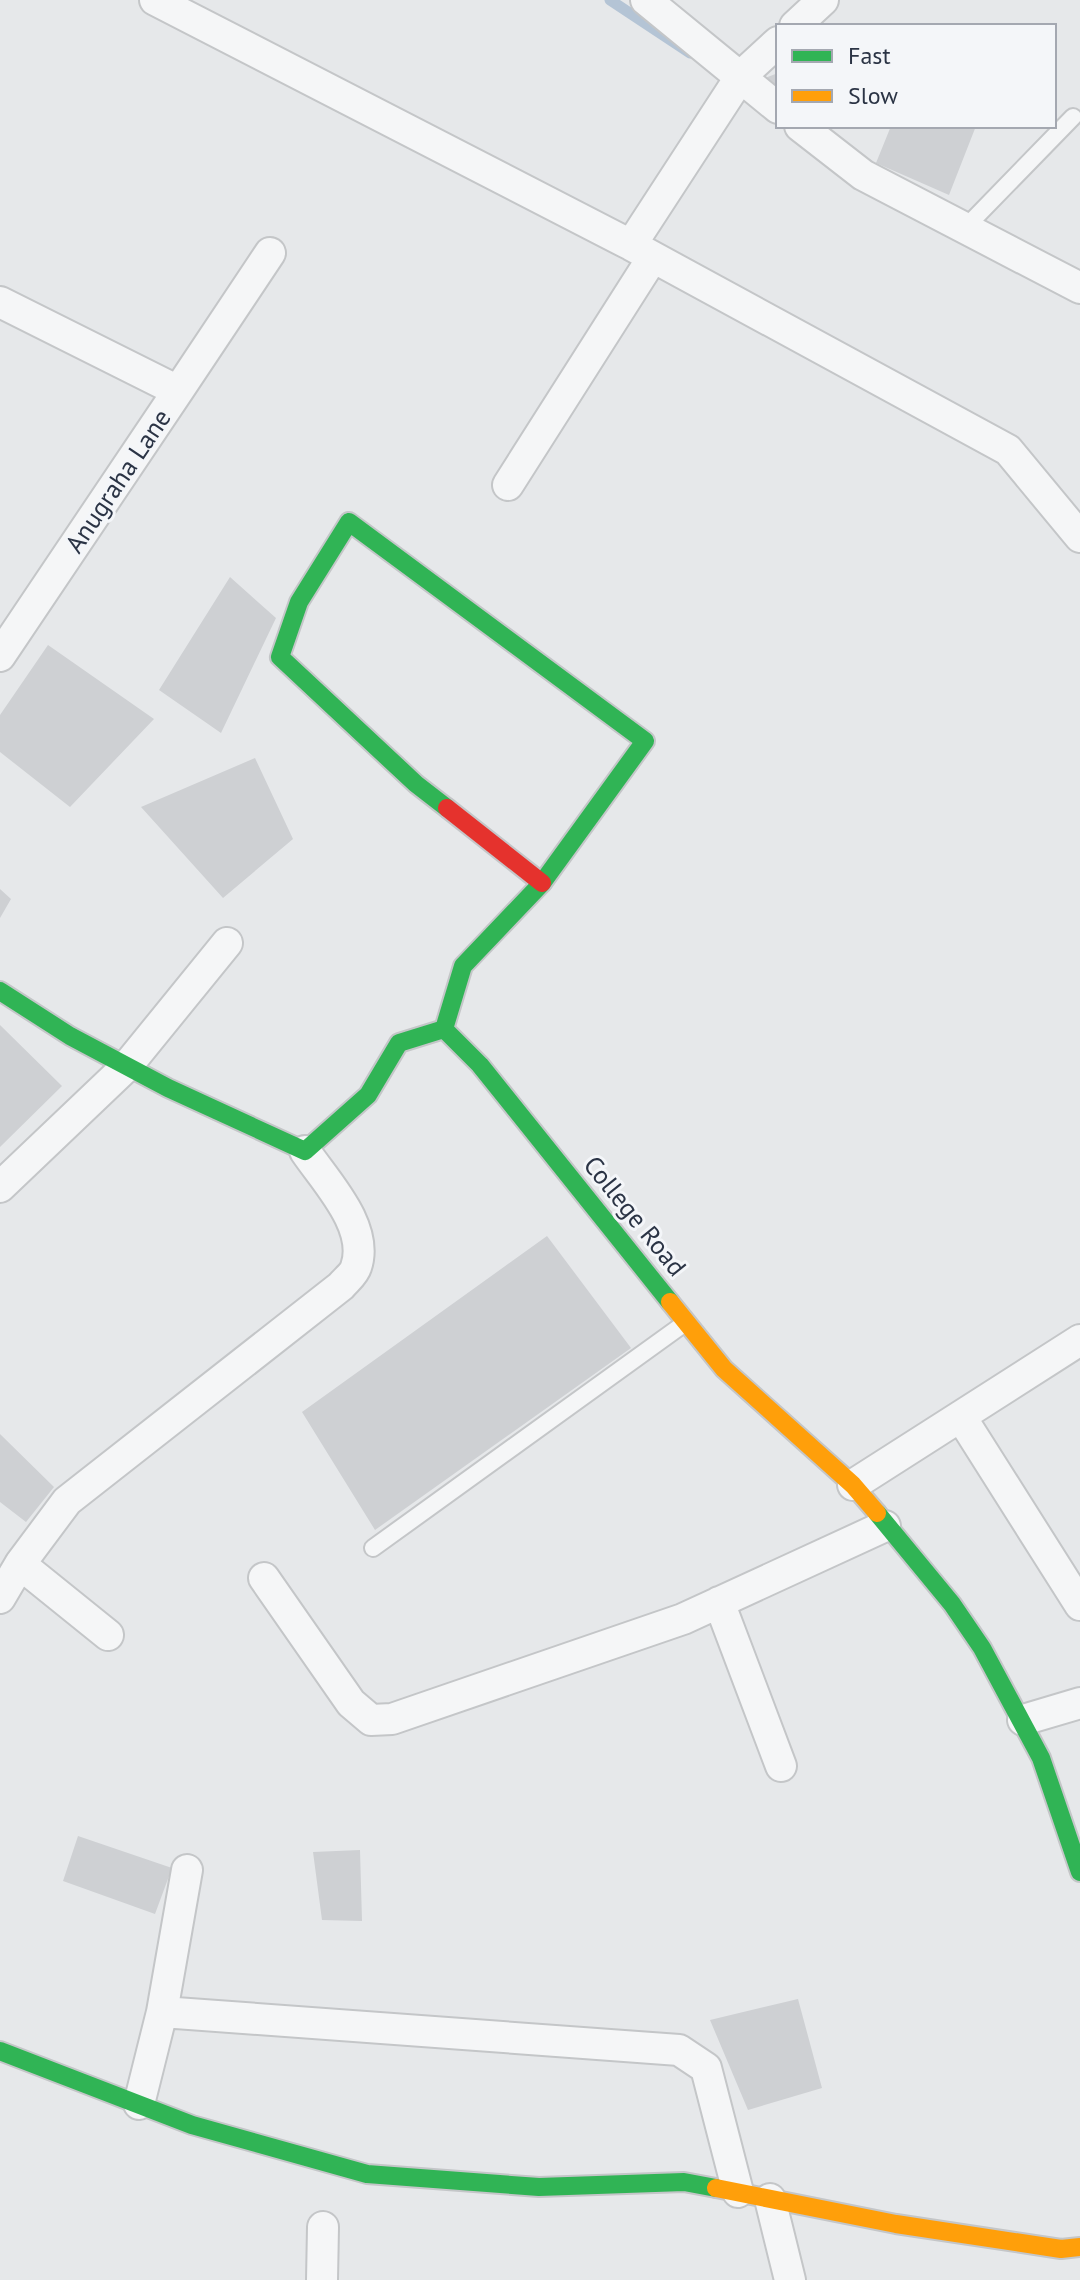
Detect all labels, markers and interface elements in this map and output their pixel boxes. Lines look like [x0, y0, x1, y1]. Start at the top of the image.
legend [776, 24, 1056, 128]
text: Fast [848, 40, 891, 71]
text: Slow [848, 80, 898, 111]
street label: Anugraha Lane [57, 402, 178, 559]
street label: College Road [577, 1149, 694, 1282]

